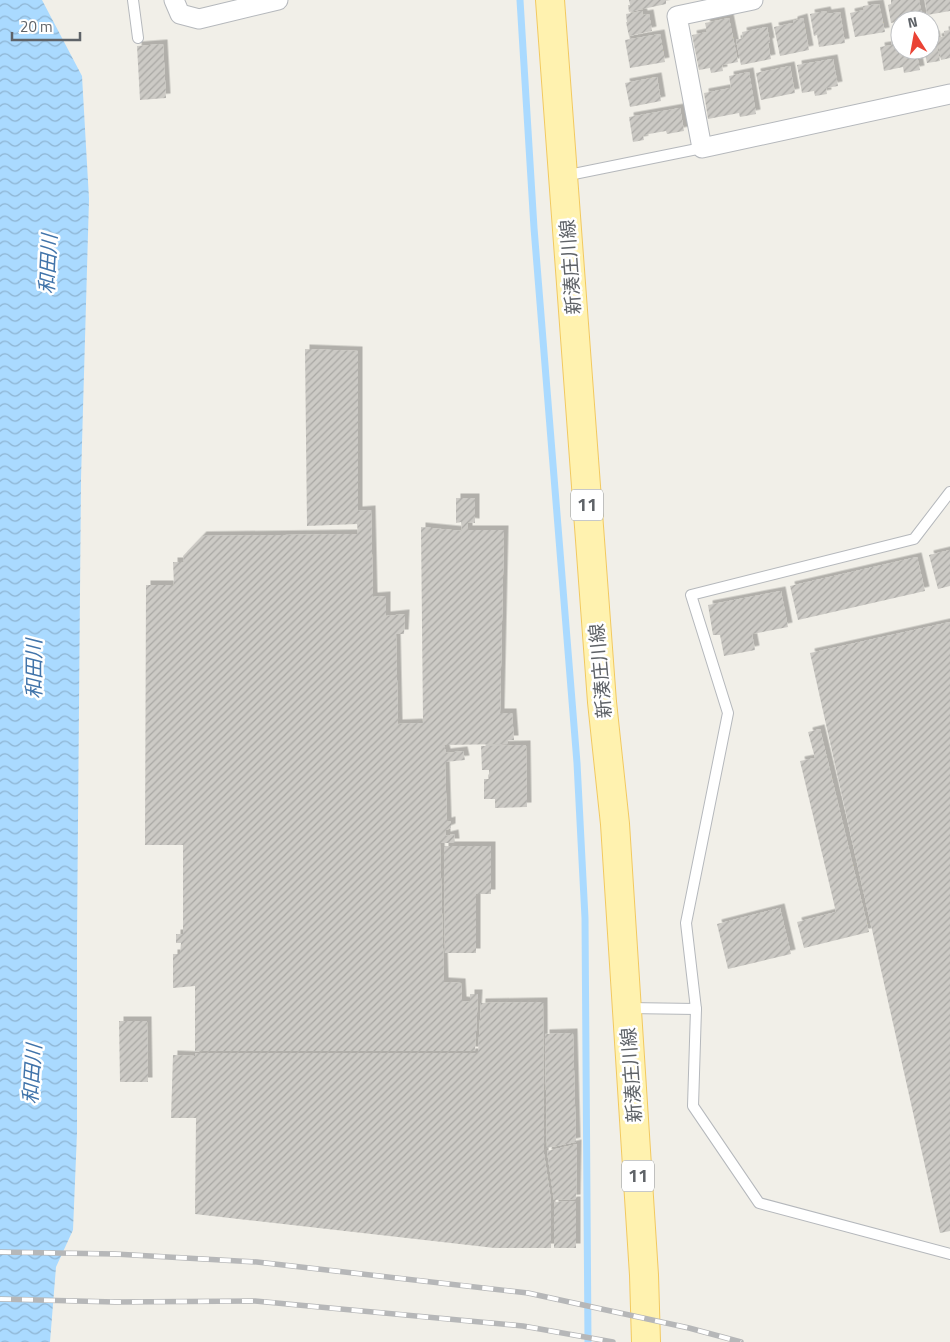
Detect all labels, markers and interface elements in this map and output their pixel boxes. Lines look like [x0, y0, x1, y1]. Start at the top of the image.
scale bar [12, 10, 80, 42]
north arrow [890, 10, 940, 60]
text: N [906, 11, 919, 33]
text: 20 m [20, 15, 53, 38]
street label: 新湊庄川線 [552, 219, 587, 315]
water label: 和田川 [30, 231, 65, 295]
road number: 11 [571, 490, 603, 520]
street label: 新湊庄川線 [581, 622, 618, 720]
water label: 和田川 [18, 637, 49, 699]
street label: 新湊庄川線 [613, 1027, 648, 1123]
water label: 和田川 [14, 1041, 49, 1105]
road number: 11 [622, 1160, 654, 1192]

